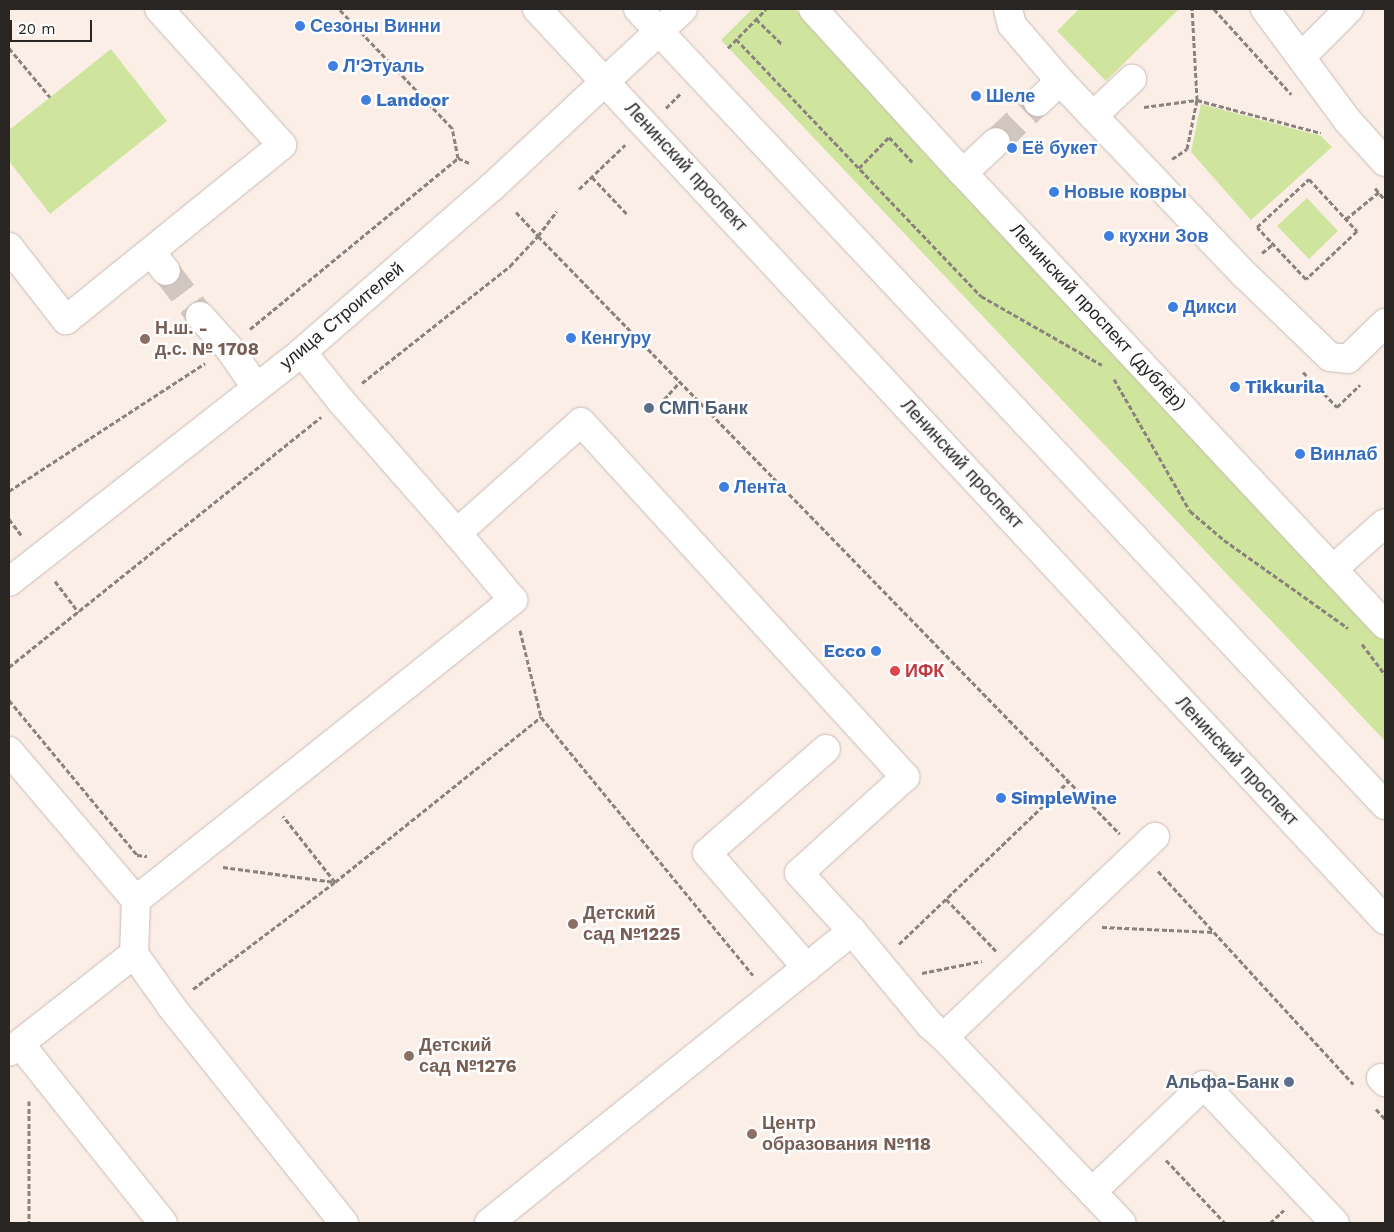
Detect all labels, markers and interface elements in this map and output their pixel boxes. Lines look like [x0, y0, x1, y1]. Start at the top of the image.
scale bar [12, 10, 95, 42]
place label: Сезоны Винни [310, 15, 441, 37]
text: 20 m [18, 20, 56, 38]
marker: Сезоны Винни [294, 20, 306, 32]
place label: Л'Этуаль [343, 55, 424, 77]
marker: Л'Этуаль [327, 60, 339, 72]
place label: Шеле [986, 85, 1035, 107]
place label: Landoor [376, 89, 449, 111]
marker: Шеле [970, 90, 982, 102]
marker: Landoor [360, 94, 372, 106]
street label: Ленинский проспект [620, 98, 752, 236]
place label: Её букет [1022, 137, 1098, 159]
marker: Её букет [1006, 142, 1018, 154]
place label: Новые ковры [1064, 181, 1187, 203]
marker: Новые ковры [1048, 186, 1060, 198]
street label: Ленинский проспект (дублёр) [1005, 219, 1191, 415]
place label: кухни Зов [1119, 225, 1209, 247]
marker: кухни Зов [1103, 230, 1115, 242]
street label: улица Строителей [276, 258, 408, 374]
place label: Дикси [1183, 296, 1237, 318]
marker: Дикси [1167, 301, 1179, 313]
place label: Н.ш. - д.с. № 1708 [155, 318, 259, 360]
place label: Кенгуру [581, 327, 651, 349]
marker: Кенгуру [565, 332, 577, 344]
marker: Н.ш. - д.с. № 1708 [139, 333, 151, 345]
place label: Tikkurila [1245, 376, 1325, 398]
marker: Tikkurila [1229, 381, 1241, 393]
street label: Ленинский проспект [896, 395, 1028, 533]
place label: СМП Банк [659, 397, 748, 419]
marker: СМП Банк [643, 402, 655, 414]
place label: Винлаб [1310, 443, 1378, 465]
marker: Винлаб [1294, 448, 1306, 460]
place label: Лента [734, 476, 786, 498]
marker: Лента [718, 481, 730, 493]
place label: Ecco [824, 640, 866, 662]
marker: Ecco [870, 645, 882, 657]
place label: ИФК [905, 660, 944, 682]
marker: ИФК [889, 665, 901, 677]
street label: Ленинский проспект [1171, 692, 1303, 830]
place label: SimpleWine [1011, 787, 1117, 809]
marker: SimpleWine [995, 792, 1007, 804]
place label: Детский сад №1225 [583, 903, 680, 946]
marker: Детский сад №1225 [567, 918, 579, 930]
place label: Детский сад №1276 [419, 1035, 516, 1078]
marker: Детский сад №1276 [403, 1050, 415, 1062]
place label: Альфа-Банк [1165, 1071, 1279, 1093]
marker: Альфа-Банк [1283, 1076, 1295, 1088]
place label: Центр образования №118 [762, 1113, 931, 1156]
marker: Центр образования №118 [746, 1128, 758, 1140]

